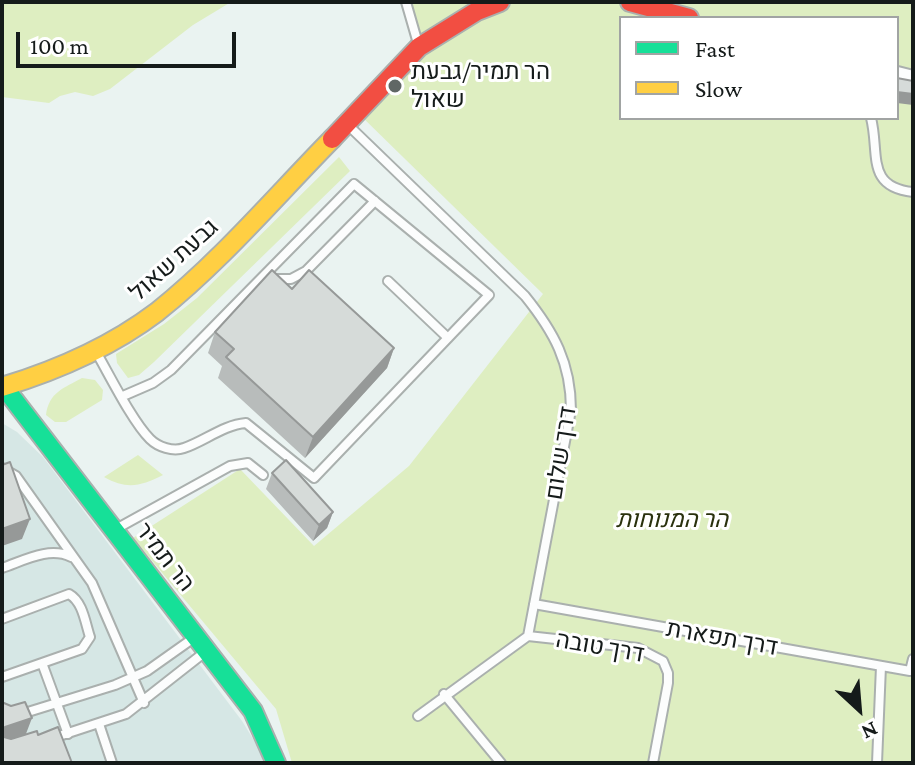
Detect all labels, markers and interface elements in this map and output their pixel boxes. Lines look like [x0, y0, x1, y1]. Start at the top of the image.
scale bar [20, 16, 240, 66]
legend [619, 16, 899, 120]
text: 100 m [30, 32, 89, 59]
text: Fast [695, 35, 735, 62]
place label: הר תמיר/גבעת שאול [411, 58, 550, 114]
text: Slow [695, 75, 742, 102]
marker: הר תמיר/גבעת שאול [386, 77, 404, 95]
street label: גבעת שאול [124, 213, 224, 307]
street label: דרך שלום [539, 404, 583, 502]
park label: הר המנוחות [616, 506, 728, 534]
street label: הר תמיר [129, 517, 201, 597]
street label: דרך תפארת [664, 614, 780, 662]
street label: דרך טובה [554, 625, 646, 669]
north arrow [819, 669, 899, 749]
text: N [858, 716, 882, 746]

